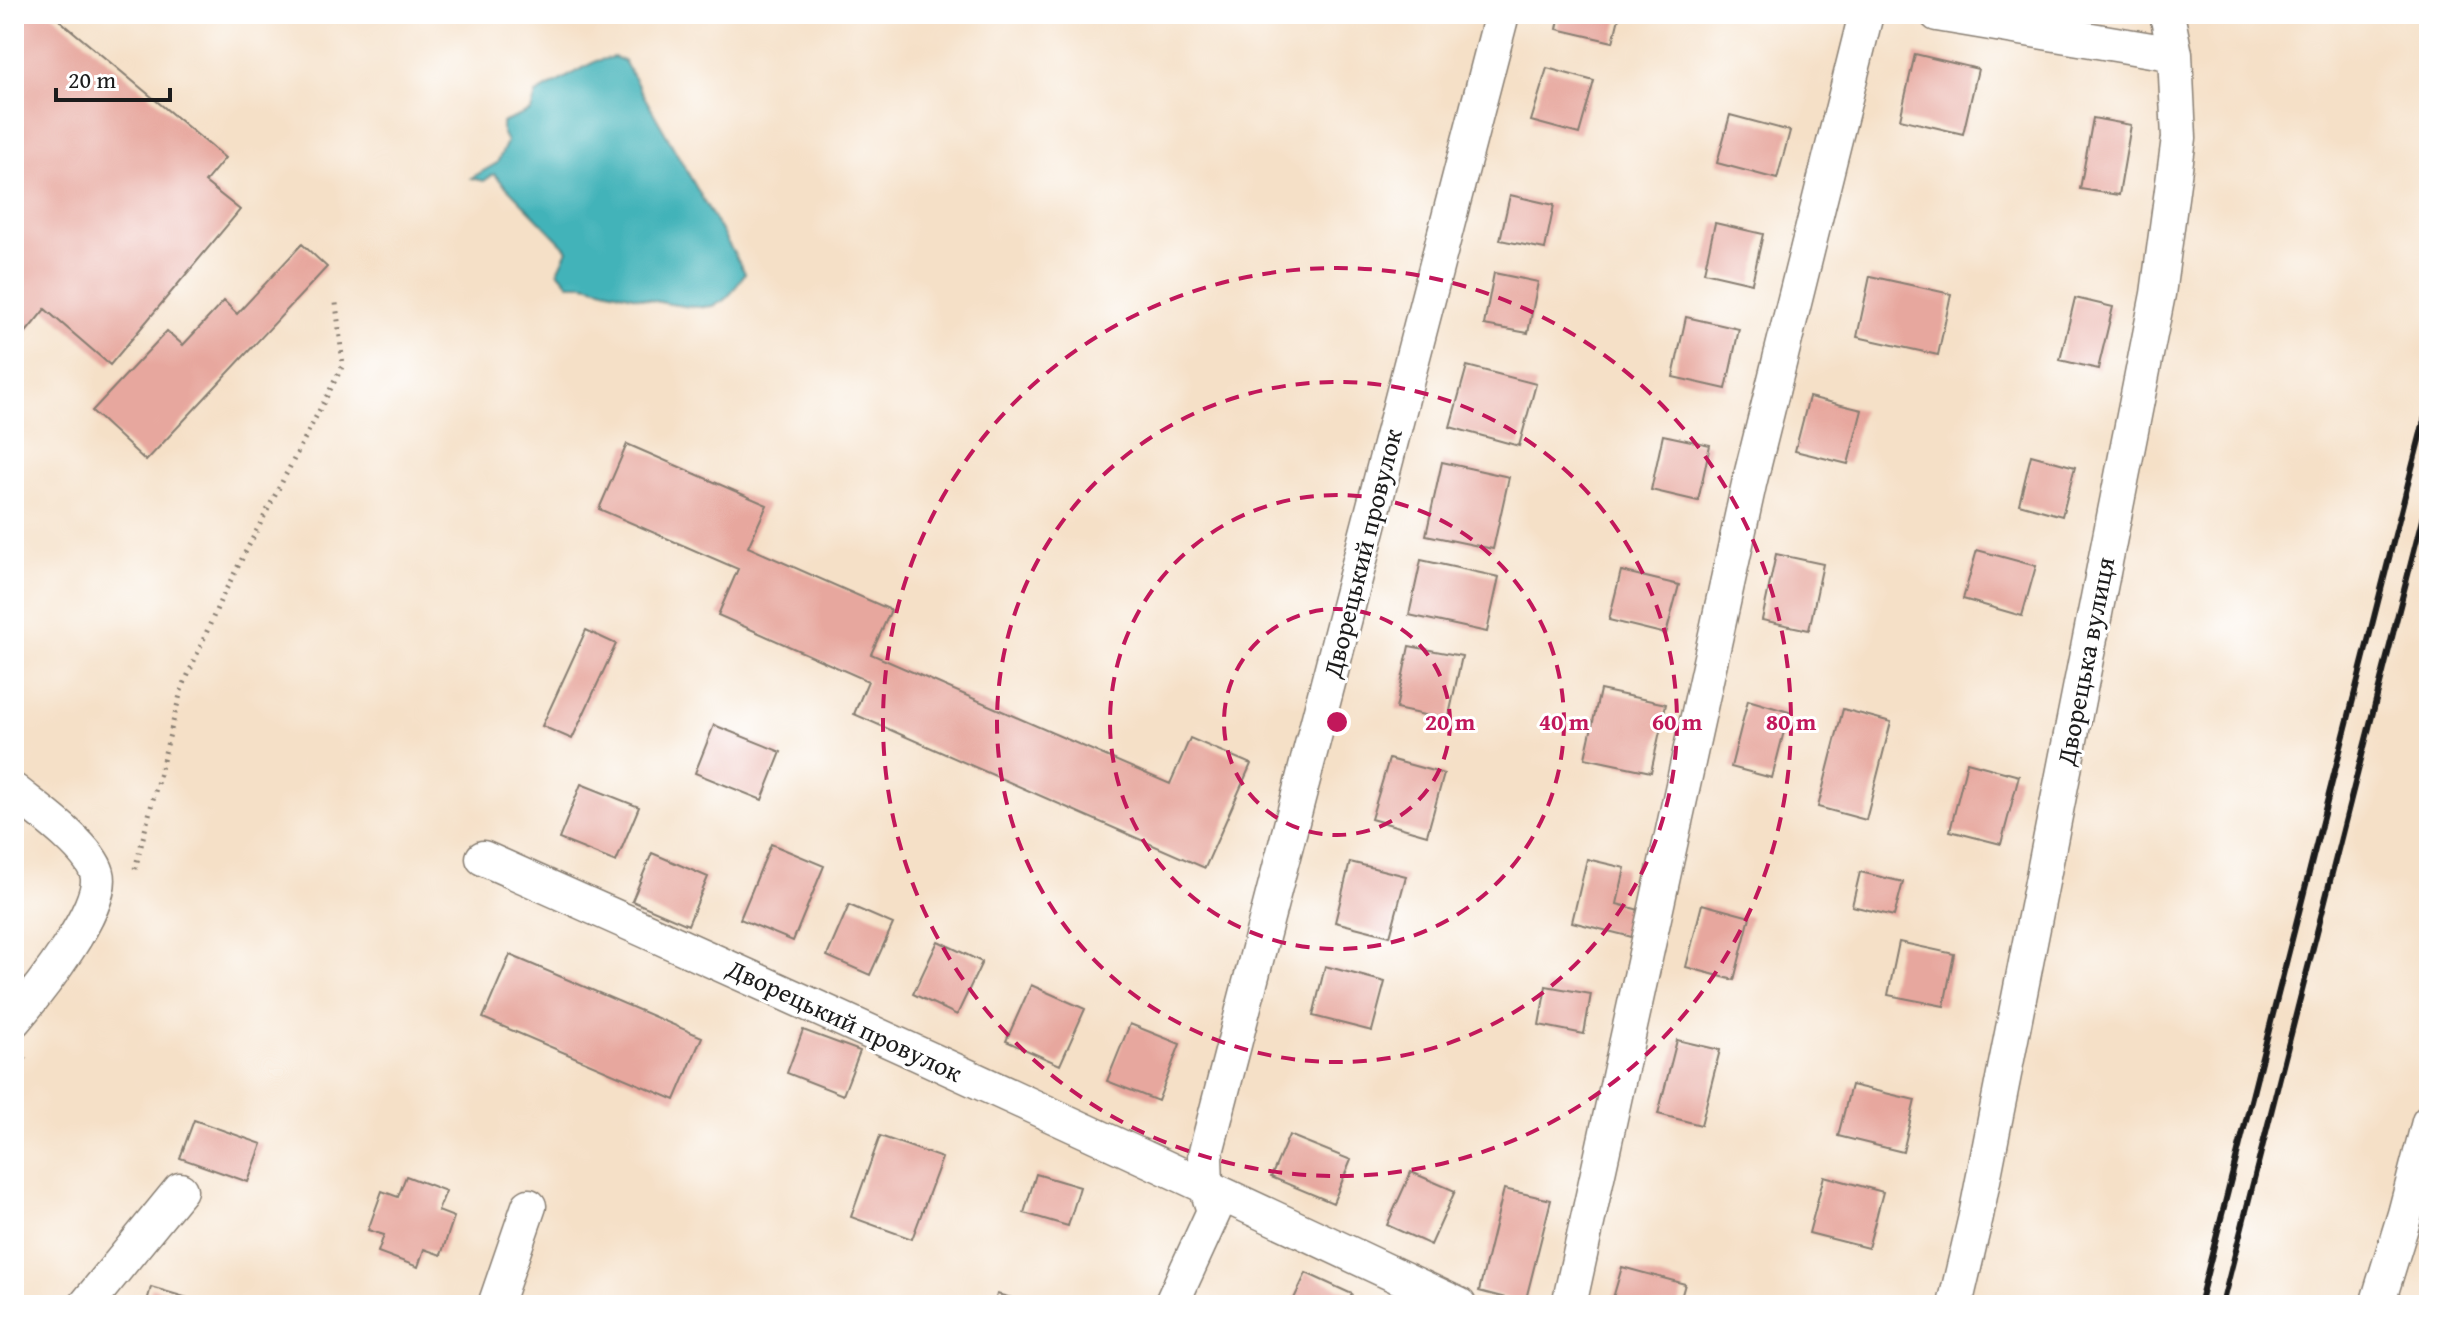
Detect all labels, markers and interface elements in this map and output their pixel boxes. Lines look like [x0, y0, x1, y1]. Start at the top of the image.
scale bar [56, 52, 170, 102]
text: 20 m [68, 62, 116, 97]
street label: Дворецький провулок [1312, 424, 1412, 682]
street label: Дворецька вулиця [2046, 554, 2124, 769]
text: 20 m [1425, 704, 1476, 739]
text: 40 m [1539, 704, 1590, 739]
text: 60 m [1652, 704, 1703, 739]
text: 80 m [1766, 704, 1817, 739]
centre of rings [1323, 708, 1351, 736]
street label: Дворецький провулок [720, 948, 969, 1092]

